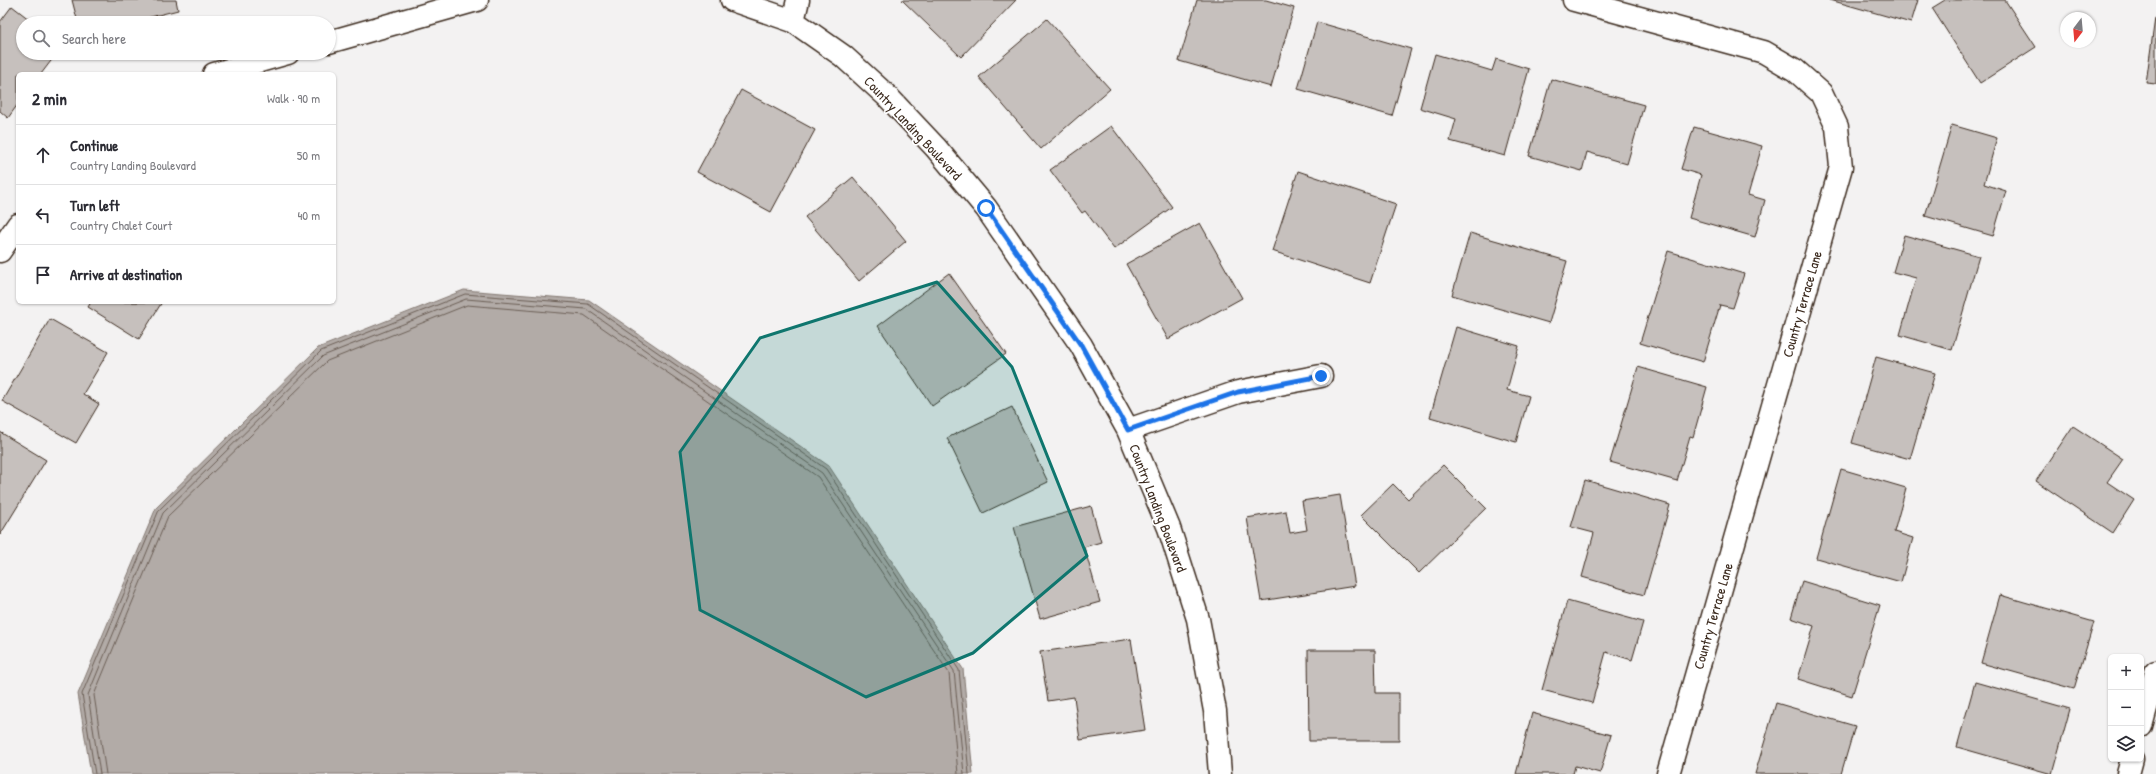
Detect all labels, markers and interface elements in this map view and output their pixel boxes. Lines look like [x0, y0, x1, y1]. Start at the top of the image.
north arrow [2060, 12, 2096, 48]
search box [16, 16, 336, 60]
icon: search [30, 27, 52, 49]
text: Search here [62, 28, 126, 49]
street label: Country Landing Boulevard [859, 72, 967, 185]
text: 2 min [32, 87, 67, 110]
text: Walk · 90 m [267, 89, 320, 107]
text: Continue [70, 135, 118, 156]
icon: ahead [32, 144, 54, 166]
text: 50 m [297, 146, 320, 164]
text: Country Landing Boulevard [70, 156, 196, 174]
text: Turn left [70, 195, 120, 216]
route start [977, 199, 995, 217]
icon: left [32, 204, 54, 226]
text: 40 m [297, 206, 320, 224]
text: Country Chalet Court [70, 216, 172, 234]
street label: Country Terrace Lane [1777, 248, 1827, 360]
icon: arrive [32, 264, 54, 286]
text: Arrive at destination [70, 264, 182, 285]
route end [1312, 367, 1330, 385]
street label: Country Landing Boulevard [1124, 441, 1192, 575]
street label: Country Terrace Lane [1688, 560, 1738, 672]
map controls [2108, 654, 2144, 762]
button: + [2108, 654, 2144, 690]
button: − [2108, 690, 2144, 726]
button: layers [2108, 726, 2144, 762]

